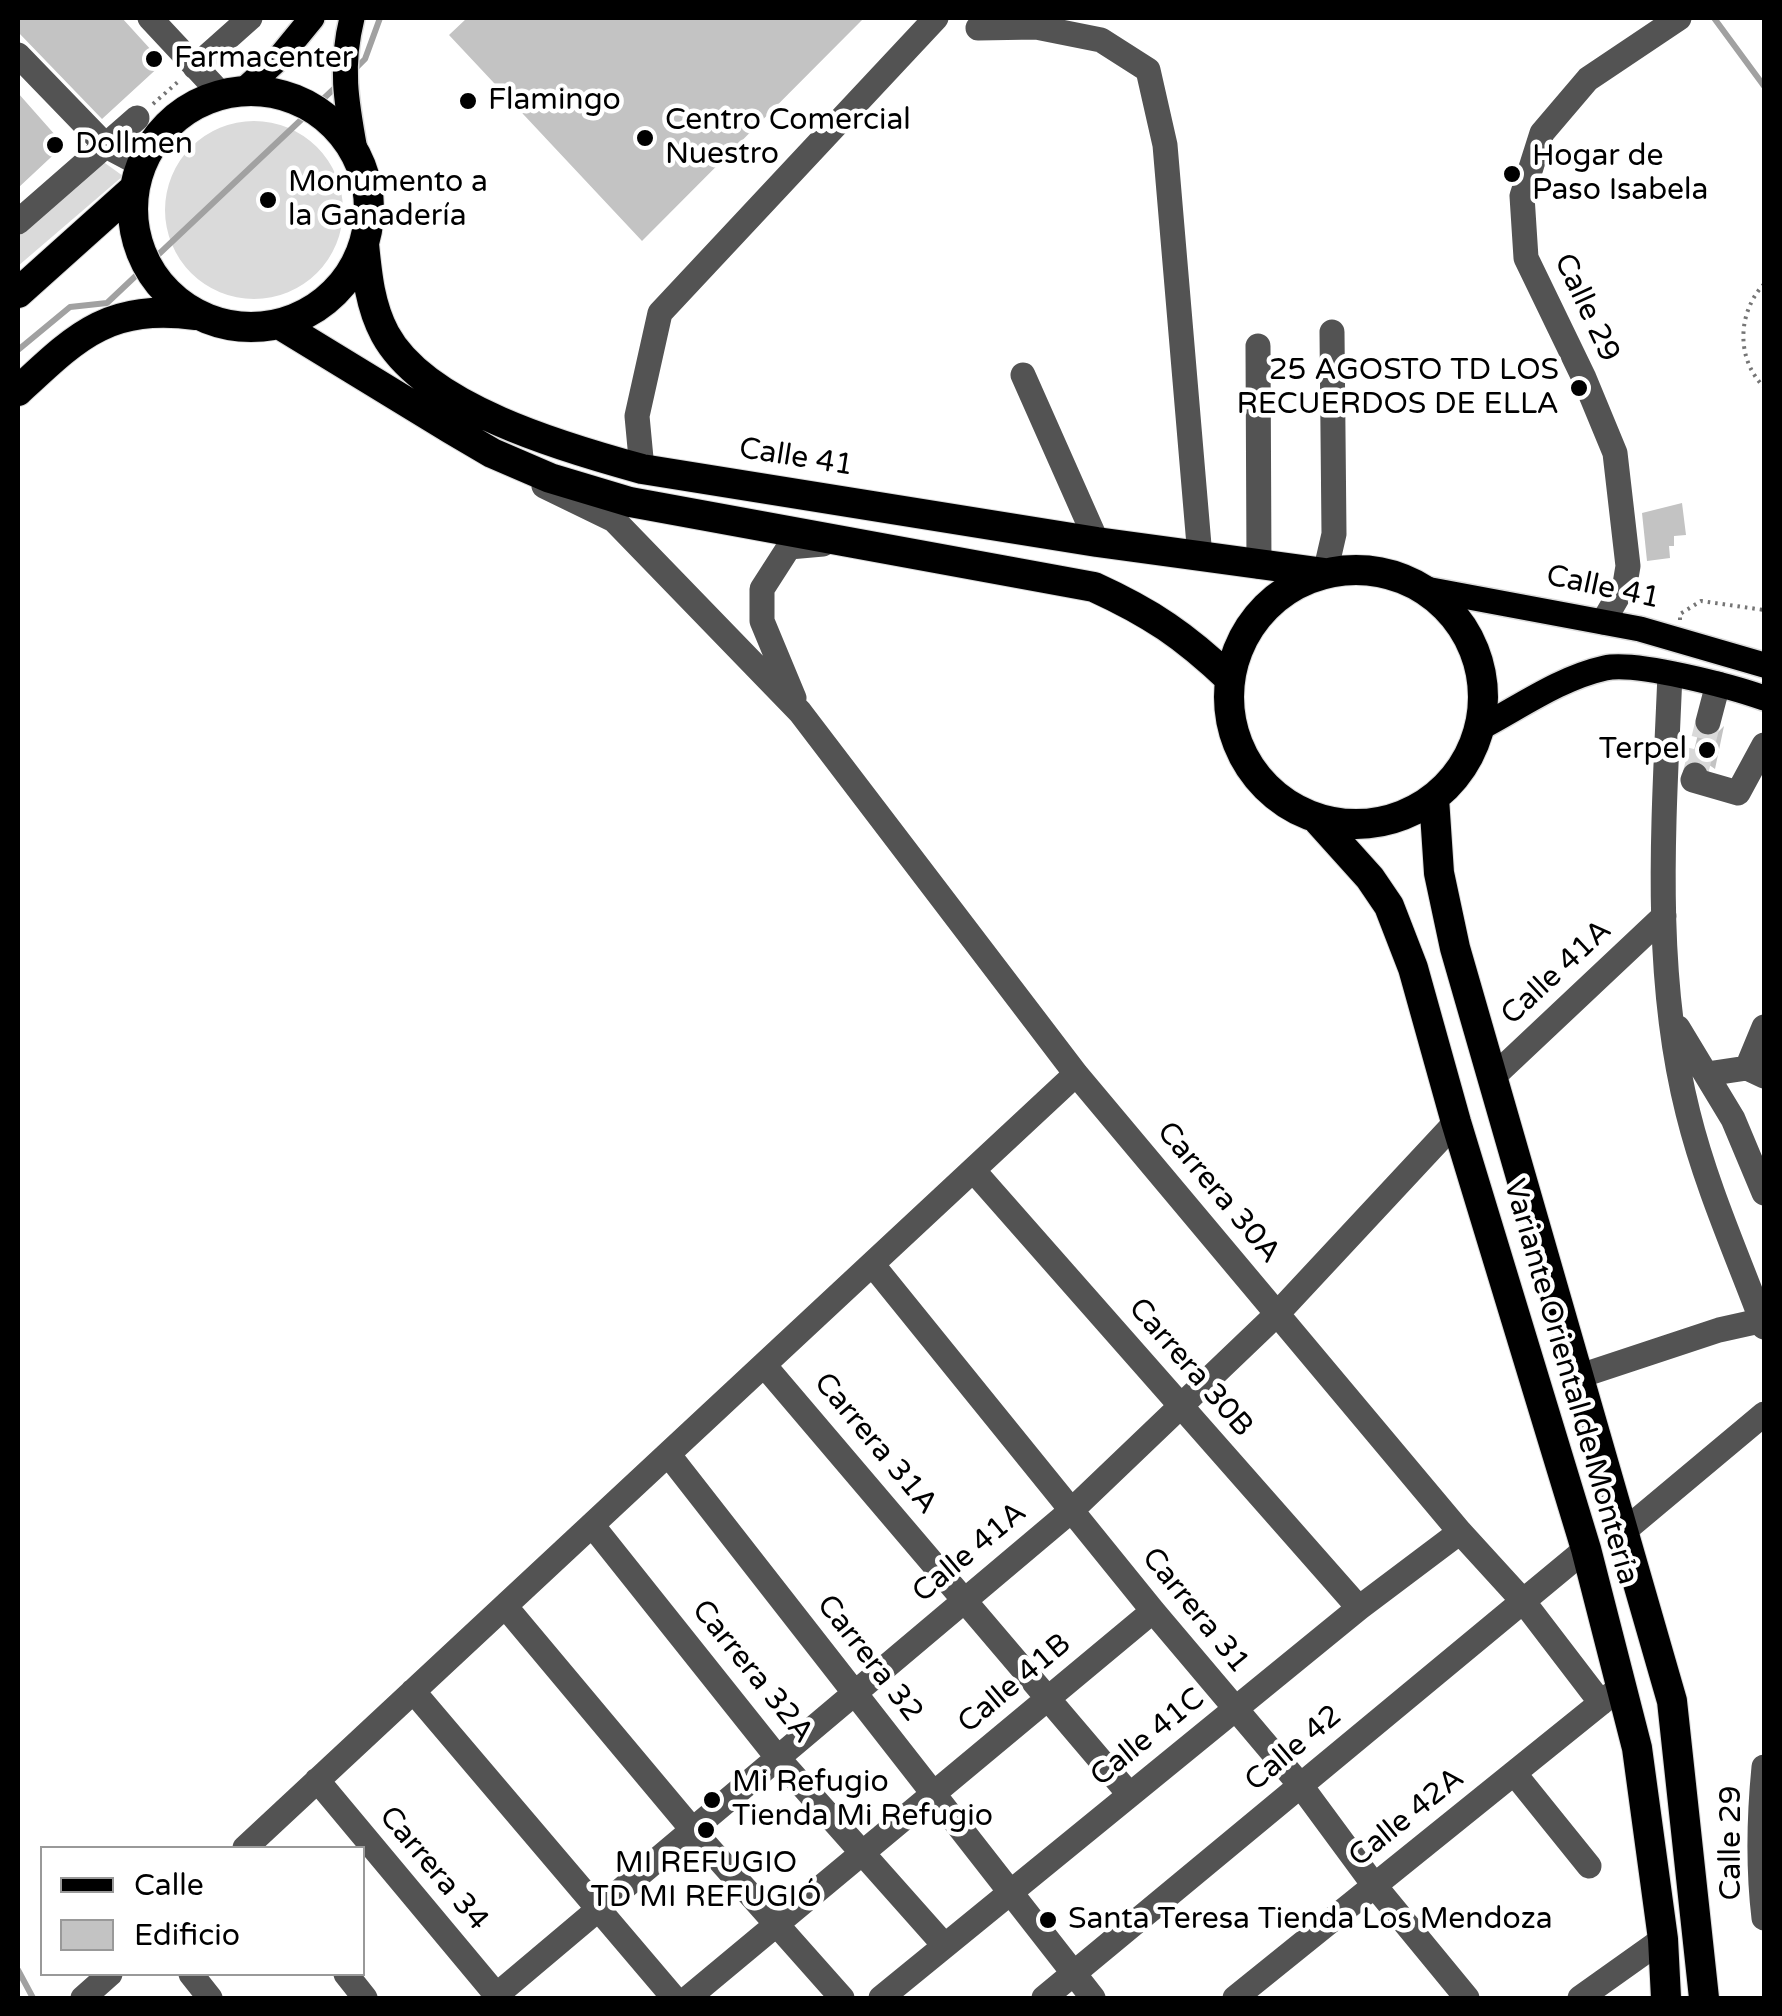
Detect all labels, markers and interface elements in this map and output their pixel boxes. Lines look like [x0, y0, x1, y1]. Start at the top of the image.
place label: Farmacenter [174, 41, 353, 77]
marker: Farmacenter [143, 48, 165, 70]
place label: Flamingo [488, 83, 621, 119]
marker: Flamingo [457, 90, 479, 112]
place label: Centro Comercial Nuestro [665, 103, 911, 174]
place label: Dollmen [75, 127, 193, 163]
marker: Centro Comercial Nuestro [634, 127, 656, 149]
marker: Dollmen [44, 134, 66, 156]
place label: Hogar de Paso Isabela [1532, 139, 1708, 210]
marker: Hogar de Paso Isabela [1501, 163, 1523, 185]
place label: Monumento a la Ganadería [288, 165, 488, 236]
marker: Monumento a la Ganadería [257, 189, 279, 211]
street label: Calle 29 [1545, 248, 1627, 368]
place label: 25 AGOSTO TD LOS RECUERDOS DE ELLA [1237, 353, 1559, 424]
marker: 25 AGOSTO TD LOS RECUERDOS DE ELLA [1568, 377, 1590, 399]
street label: Calle 41 [736, 431, 856, 485]
street label: Calle 41 [1543, 558, 1663, 618]
place label: Terpel [1599, 732, 1687, 768]
marker: Terpel [1696, 739, 1718, 761]
street label: Calle 41A [1494, 913, 1620, 1033]
street label: Carrera 30A [1148, 1115, 1288, 1271]
street label: Variante Oriental de Montería [1495, 1175, 1645, 1589]
street label: Carrera 30B [1120, 1291, 1260, 1445]
street label: Carrera 31A [805, 1366, 945, 1522]
street label: Calle 41A [906, 1495, 1034, 1611]
street label: Carrera 31 [1133, 1541, 1257, 1681]
street label: Carrera 32 [808, 1588, 930, 1730]
street label: Carrera 32A [683, 1593, 821, 1751]
street label: Calle 41B [951, 1627, 1079, 1741]
street label: Calle 41C [1084, 1681, 1212, 1795]
street label: Calle 42 [1238, 1698, 1350, 1800]
street label: Calle 42A [1342, 1761, 1472, 1875]
place label: Mi Refugio Tienda Mi Refugio [732, 1765, 993, 1836]
street label: Calle 29 [1714, 1785, 1750, 1901]
marker: Mi Refugio Tienda Mi Refugio [701, 1789, 723, 1811]
street label: Carrera 34 [371, 1800, 495, 1938]
marker: MI REFUGIO TD MI REFUGIÓ [695, 1819, 717, 1841]
legend [40, 1846, 365, 1976]
place label: MI REFUGIO TD MI REFUGIÓ [590, 1846, 822, 1916]
text: Calle [134, 1867, 204, 1904]
place label: Santa Teresa Tienda Los Mendoza [1068, 1902, 1553, 1938]
marker: Santa Teresa Tienda Los Mendoza [1037, 1909, 1059, 1931]
text: Edificio [134, 1917, 240, 1954]

